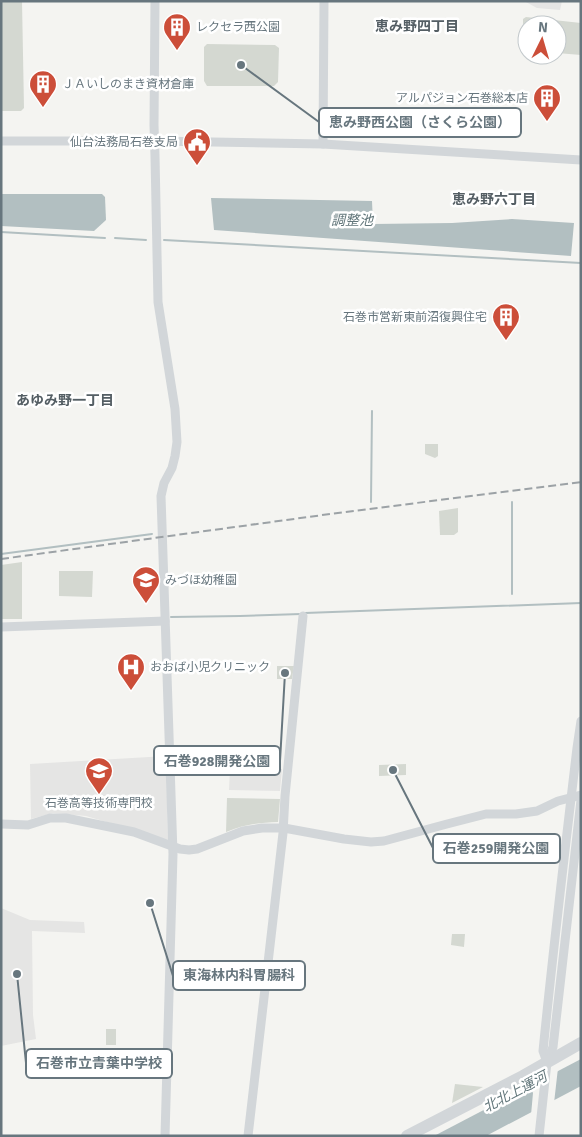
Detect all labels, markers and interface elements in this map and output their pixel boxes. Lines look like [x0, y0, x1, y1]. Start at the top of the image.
building icon: レクセラ西公園 [162, 12, 192, 51]
north arrow [517, 15, 567, 65]
district label: 恵み野四丁目 [375, 18, 459, 35]
text: N [537, 19, 549, 36]
place label: レクセラ西公園 [196, 20, 280, 35]
building icon: ＪＡいしのまき資材倉庫 [28, 69, 58, 108]
place label: ＪＡいしのまき資材倉庫 [62, 77, 194, 92]
building icon: アルパジョン石巻総本店 [532, 83, 562, 122]
place label: アルパジョン石巻総本店 [396, 91, 528, 106]
callout: 恵み野西公園（さくら公園） [319, 108, 521, 137]
text: 恵み野西公園（さくら公園） [329, 114, 511, 131]
public building icon: 仙台法務局石巻支局 [182, 127, 212, 166]
place label: 仙台法務局石巻支局 [70, 135, 178, 150]
district label: 恵み野六丁目 [452, 191, 536, 208]
water label: 調整池 [331, 212, 375, 229]
building icon: 石巻市営新東前沼復興住宅 [491, 302, 521, 341]
place label: 石巻市営新東前沼復興住宅 [343, 310, 487, 325]
district label: あゆみ野一丁目 [16, 392, 114, 409]
school or university icon: みづほ幼稚園 [131, 565, 161, 604]
place label: みづほ幼稚園 [165, 573, 237, 588]
hospital icon: おおば小児クリニック [116, 652, 146, 691]
place label: おおば小児クリニック [150, 660, 270, 675]
callout: 石巻928開発公園 [154, 746, 280, 775]
text: 石巻928開発公園 [164, 753, 270, 770]
school or university icon: 石巻高等技術専門校 [84, 756, 114, 795]
place label: 石巻高等技術専門校 [45, 796, 153, 811]
callout: 石巻259開発公園 [433, 834, 560, 863]
text: 石巻259開発公園 [443, 840, 549, 857]
callout: 東海林内科胃腸科 [173, 961, 305, 990]
text: 東海林内科胃腸科 [183, 967, 295, 984]
callout: 石巻市立青葉中学校 [26, 1049, 172, 1078]
text: 石巻市立青葉中学校 [36, 1055, 162, 1072]
water label: 北北上運河 [480, 1067, 553, 1116]

